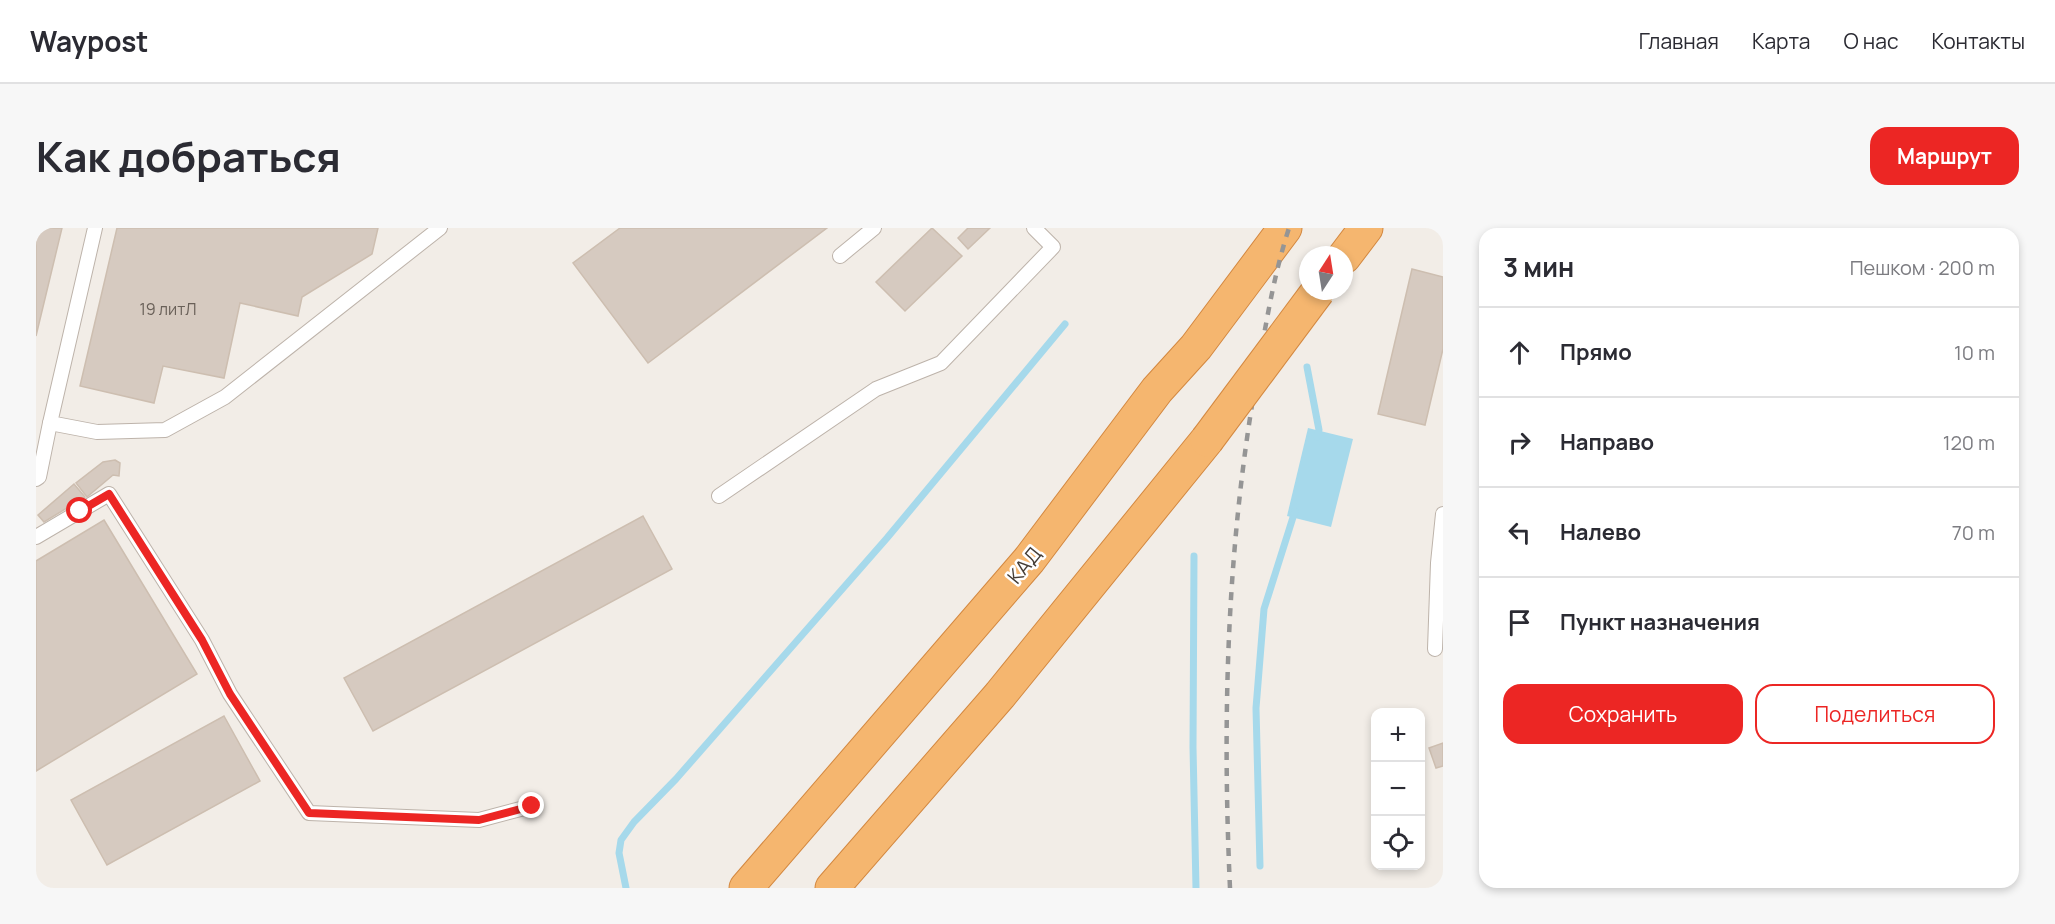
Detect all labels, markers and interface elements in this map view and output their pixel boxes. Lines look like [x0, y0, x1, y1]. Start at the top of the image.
text: Waypost [30, 22, 149, 60]
text: Главная [1639, 27, 1719, 55]
text: Карта [1752, 27, 1810, 55]
text: О нас [1843, 27, 1899, 55]
text: Контакты [1932, 27, 2025, 55]
text: Как добраться [36, 127, 341, 185]
button: Маршрут [1870, 127, 2019, 185]
north arrow [1299, 246, 1353, 300]
text: 3 мин [1503, 249, 1574, 285]
text: Пешком · 200 m [1850, 254, 1995, 281]
house number: 19 литЛ [140, 298, 196, 320]
icon: ahead [1503, 336, 1536, 369]
text: Прямо [1560, 337, 1632, 367]
text: 10 m [1954, 339, 1995, 366]
icon: right [1503, 426, 1536, 459]
text: Направо [1560, 427, 1654, 457]
text: 120 m [1943, 429, 1995, 456]
route start [66, 497, 92, 523]
icon: left [1503, 516, 1536, 549]
text: Налево [1560, 517, 1641, 547]
text: 70 m [1952, 519, 1995, 546]
street label: КАД [1001, 541, 1047, 589]
icon: arrive [1503, 606, 1536, 639]
text: Пункт назначения [1560, 607, 1760, 637]
button: Сохранить [1503, 684, 1743, 744]
button: Поделиться [1755, 684, 1995, 744]
map controls [1371, 708, 1425, 870]
button: + [1371, 708, 1425, 762]
button: − [1371, 762, 1425, 816]
route end [518, 792, 544, 818]
button: locate [1371, 816, 1425, 870]

